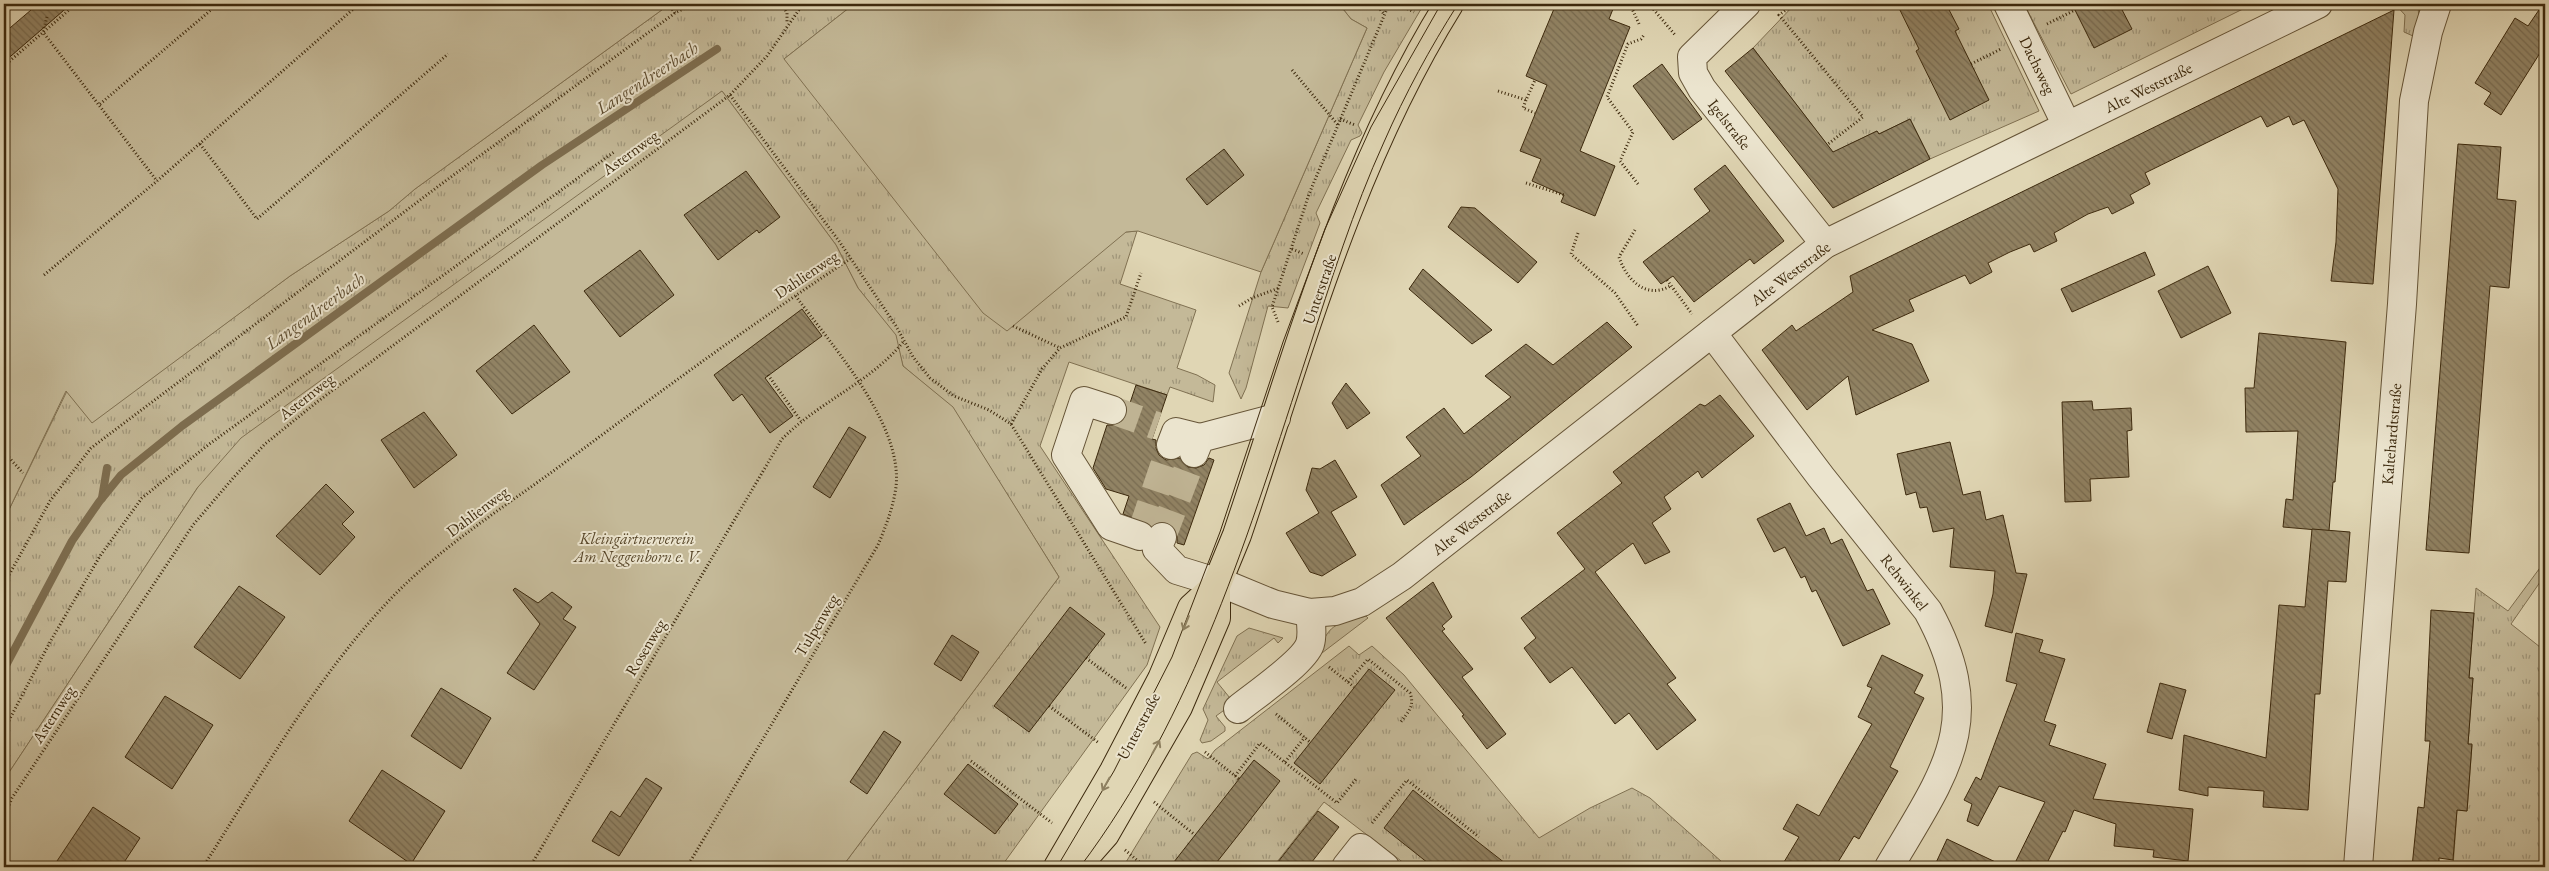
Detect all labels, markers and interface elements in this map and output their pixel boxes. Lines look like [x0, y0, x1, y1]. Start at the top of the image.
street label: Dachsweg [2014, 33, 2061, 99]
water label: Langendreerbach [590, 36, 703, 121]
street label: Alte Weststraße [2100, 57, 2196, 118]
street label: Igelstraße [1703, 95, 1756, 154]
street label: Asternweg [597, 124, 663, 180]
street label: Alte Weststraße [1745, 236, 1835, 311]
street label: Dahlienweg [770, 245, 843, 303]
street label: Unterstraße [1298, 251, 1341, 327]
water label: Langendreerbach [260, 267, 370, 356]
street label: Asternweg [274, 368, 339, 425]
street label: Kaltehardtstraße [2377, 382, 2406, 486]
street label: Dahlienweg [442, 481, 513, 542]
street label: Alte Weststraße [1427, 485, 1515, 561]
park label: Kleingärtnerverein Am Neggenborn e. V. [573, 528, 700, 567]
street label: Rehwinkel [1876, 550, 1933, 615]
street label: Tulpenweg [790, 589, 844, 660]
street label: Rosenweg [620, 614, 671, 679]
one-way arrow [1181, 615, 1190, 630]
street label: Asternweg [26, 681, 80, 748]
street label: Unterstraße [1112, 689, 1165, 763]
one-way arrow [1152, 740, 1161, 755]
one-way arrow [1101, 776, 1111, 791]

